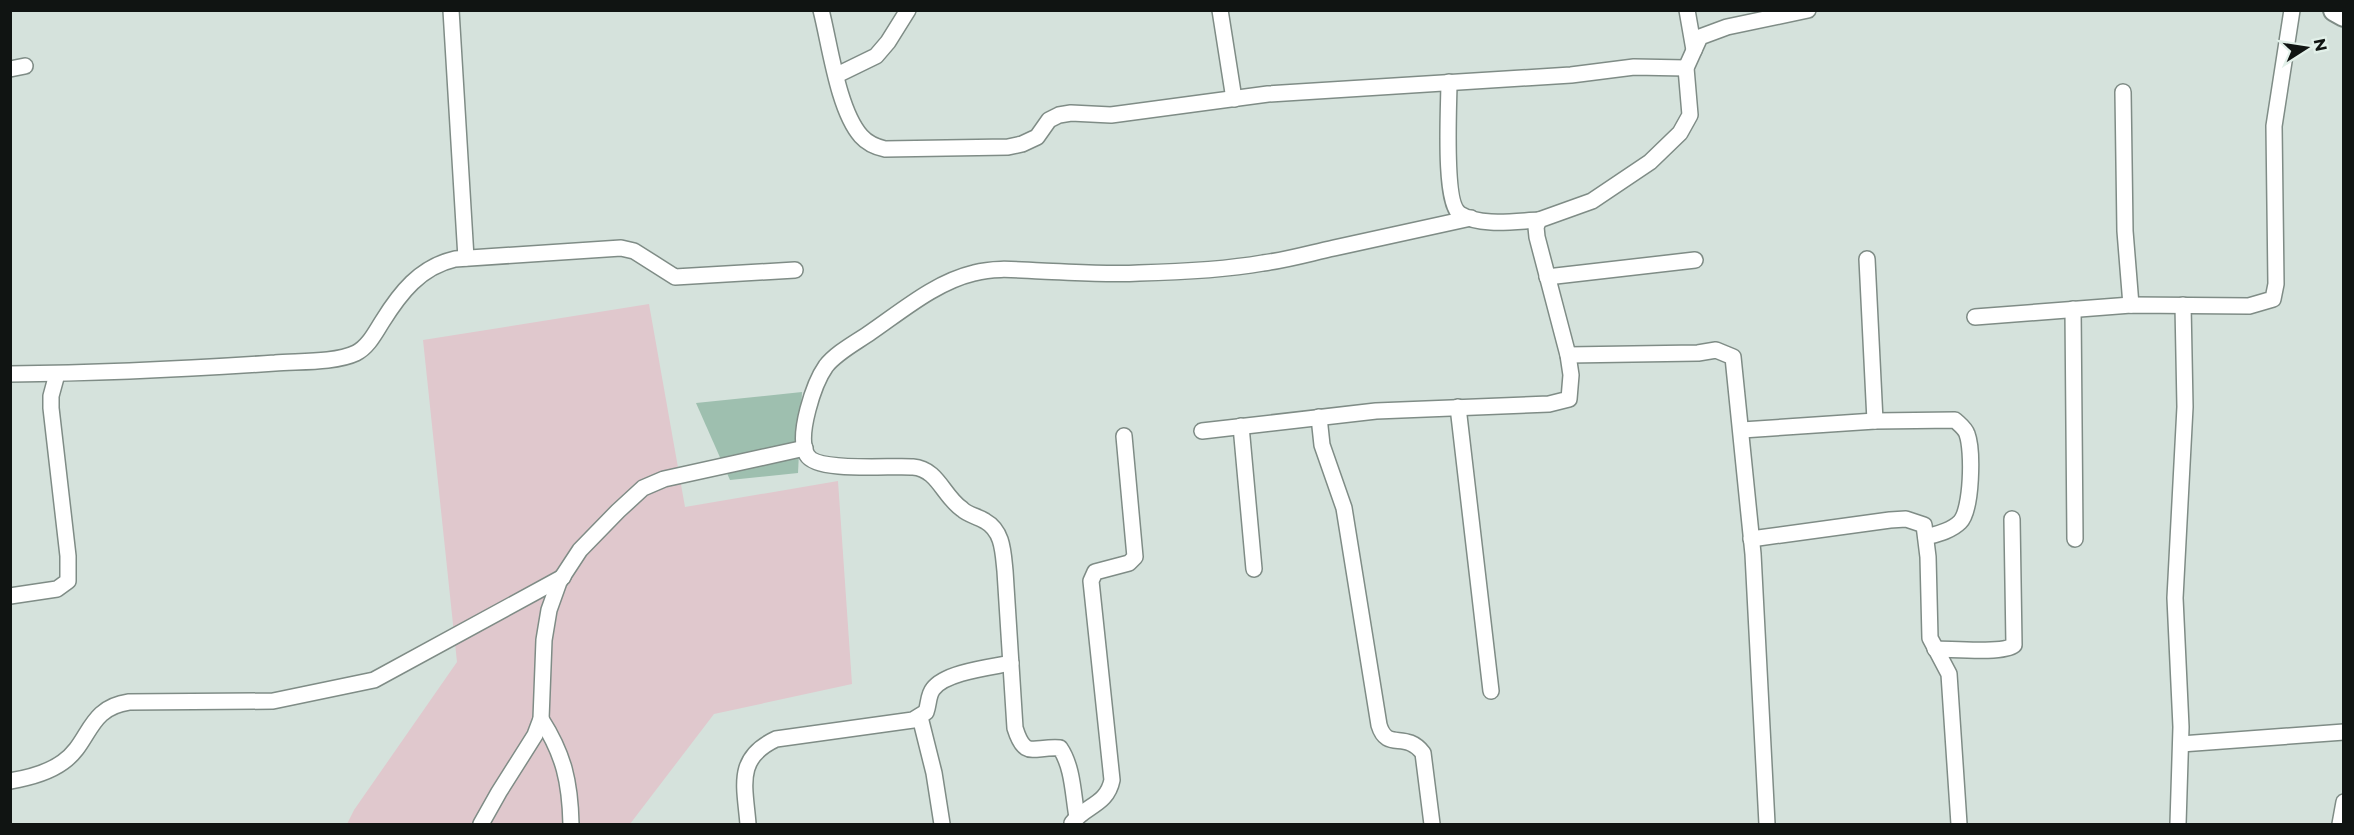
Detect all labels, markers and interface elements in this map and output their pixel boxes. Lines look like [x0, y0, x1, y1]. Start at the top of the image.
north arrow [2276, 18, 2336, 78]
text: N [2310, 37, 2331, 53]

